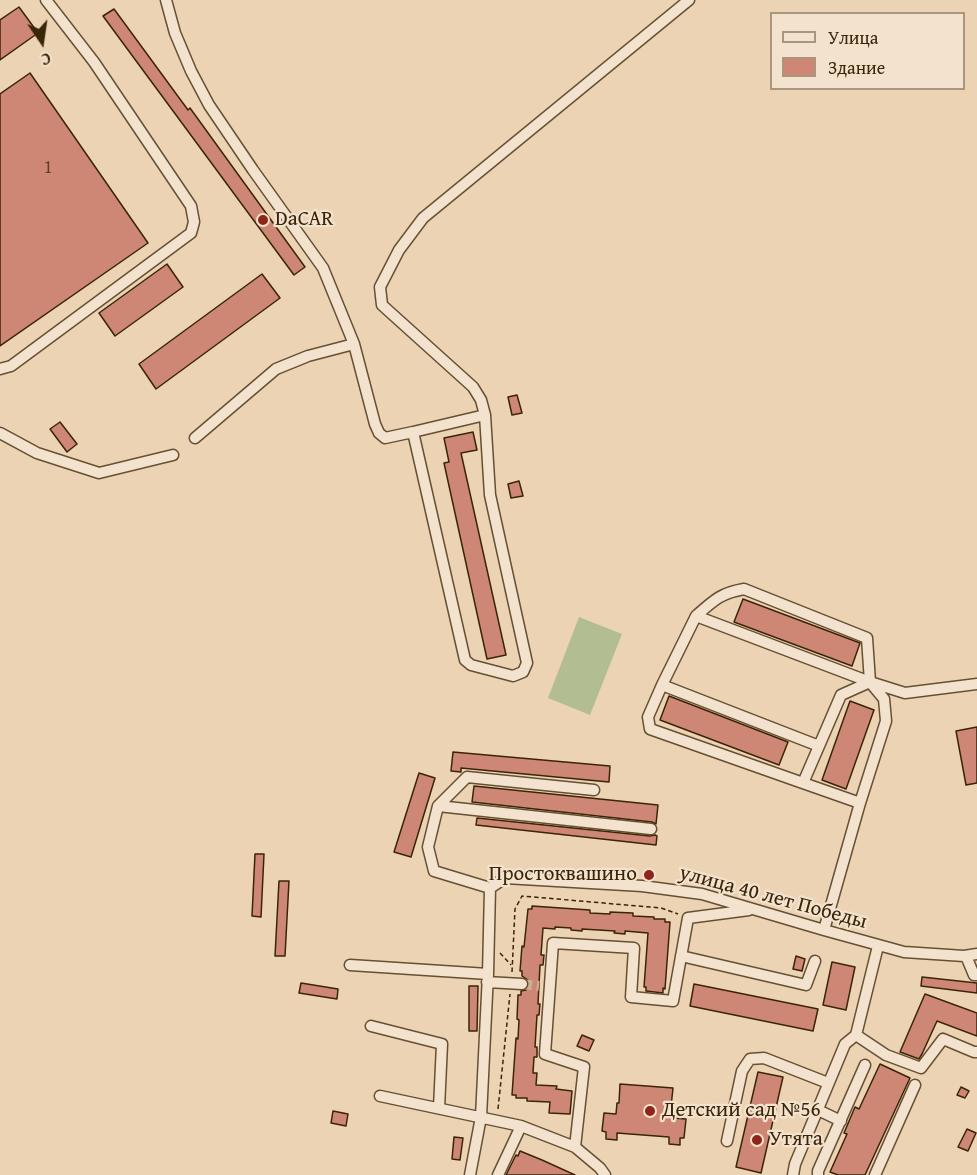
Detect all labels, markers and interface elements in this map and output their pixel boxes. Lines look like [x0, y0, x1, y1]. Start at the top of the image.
north arrow [12, 12, 72, 72]
legend [770, 12, 965, 90]
text: Улица [828, 24, 878, 51]
text: С [39, 47, 53, 72]
text: Здание [828, 54, 885, 81]
house number: 1 [44, 157, 52, 179]
place label: DaCAR [275, 207, 333, 233]
marker: DaCAR [256, 213, 270, 227]
street label: улица 40 лет Победы [676, 861, 870, 935]
place label: Простоквашино [489, 862, 637, 888]
marker: Простоквашино [642, 868, 656, 882]
place label: Детский сад №56 [662, 1098, 821, 1124]
marker: Детский сад №56 [643, 1104, 657, 1118]
place label: Утята [769, 1127, 823, 1153]
marker: Утята [750, 1133, 764, 1147]

